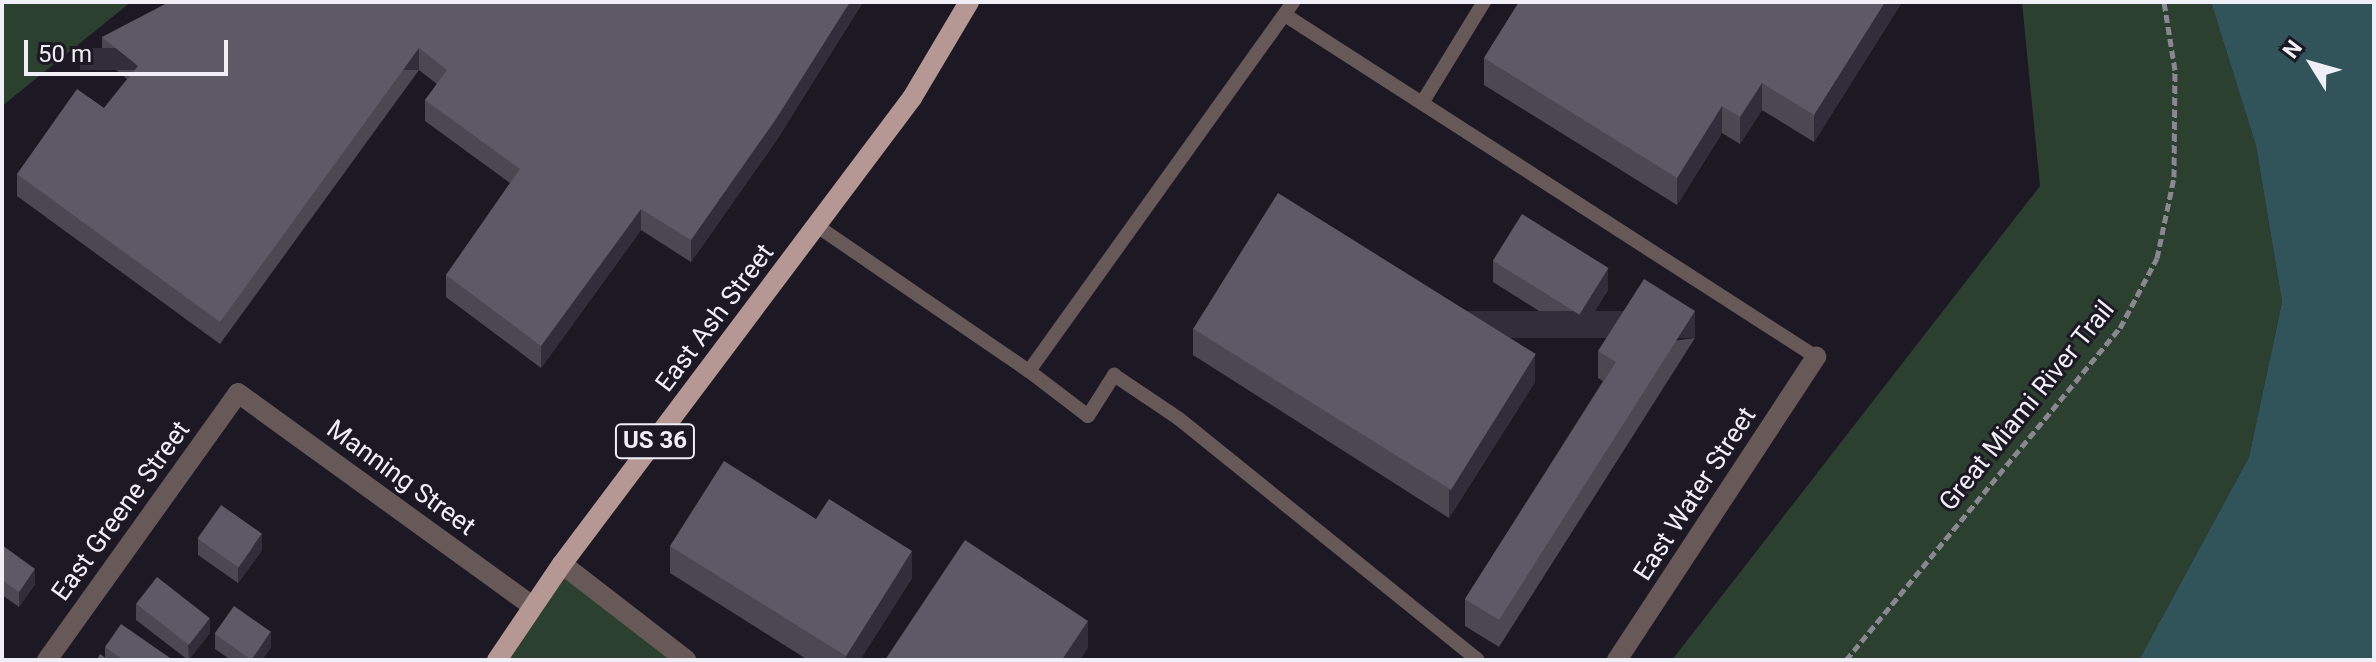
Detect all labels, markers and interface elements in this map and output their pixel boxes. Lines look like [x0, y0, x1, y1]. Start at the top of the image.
scale bar [28, 24, 232, 74]
north arrow [2272, 24, 2352, 104]
text: N [2278, 36, 2307, 63]
text: 50 m [38, 40, 92, 68]
street label: East Ash Street [649, 238, 781, 398]
street label: Great Miami River Trail [1933, 295, 2121, 517]
street label: East Water Street [1627, 402, 1763, 586]
street label: Manning Street [321, 414, 481, 542]
street label: East Greene Street [45, 415, 197, 607]
road number: US 36 [613, 421, 697, 461]

